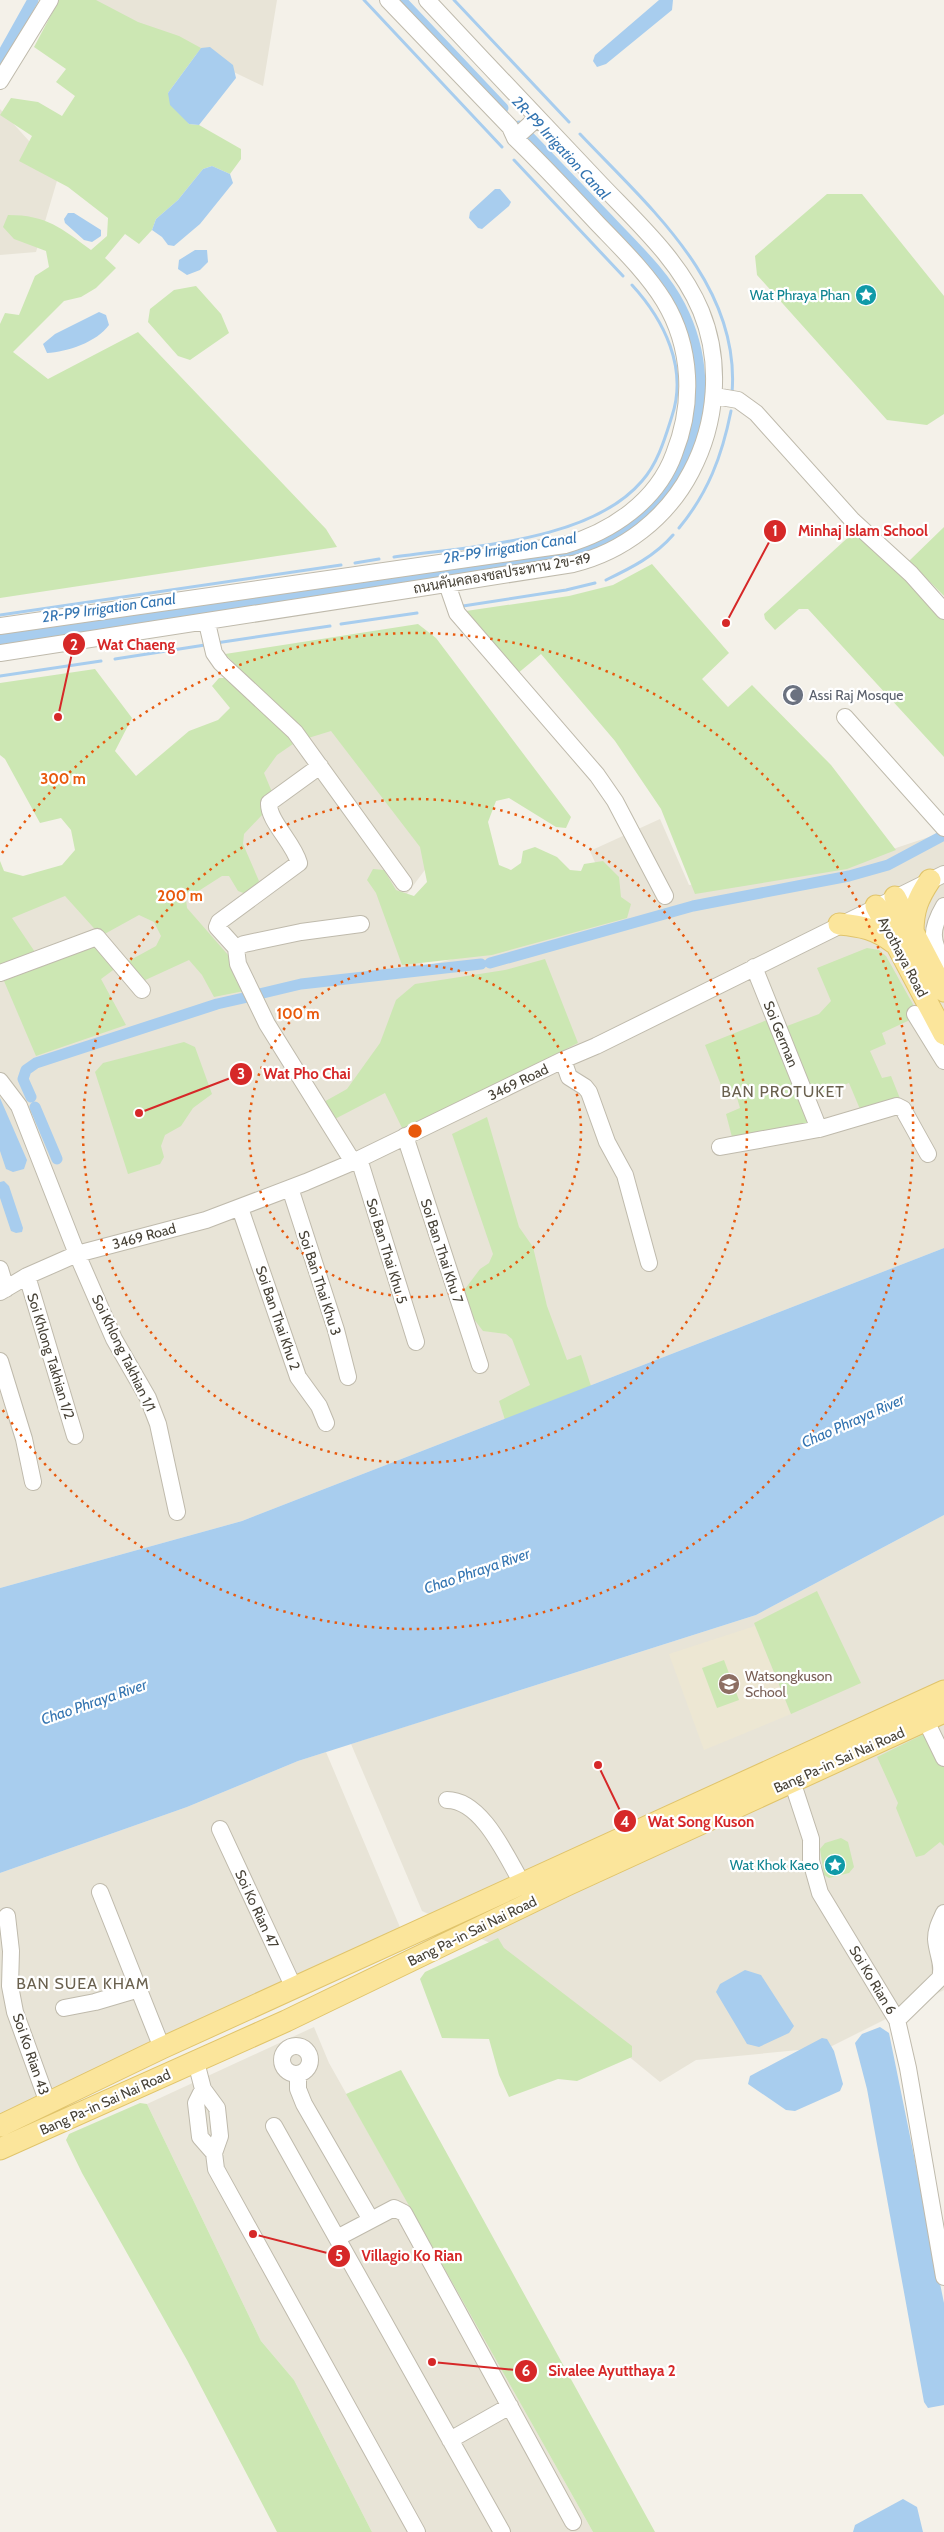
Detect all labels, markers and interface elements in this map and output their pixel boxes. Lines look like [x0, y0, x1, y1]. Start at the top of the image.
water label: 2R-P9 Irrigation Canal [508, 92, 614, 204]
place icon: Wat Phraya Phan [854, 283, 878, 307]
place label: Wat Phraya Phan [750, 286, 850, 304]
callout: Minhaj Islam School [762, 516, 938, 546]
text: 1 [772, 522, 778, 540]
text: Minhaj Islam School [798, 522, 928, 540]
water label: 2R-P9 Irrigation Canal [441, 529, 578, 568]
street label: ถนนคันคลองชลประทาน 2ข-ส9 [412, 548, 592, 598]
water label: 2R-P9 Irrigation Canal [40, 590, 177, 626]
callout: Wat Chaeng [62, 629, 185, 659]
text: 2 [70, 636, 78, 654]
text: Wat Chaeng [97, 636, 176, 654]
mosque icon: Assi Raj Mosque [781, 683, 805, 707]
place label: Assi Raj Mosque [809, 686, 904, 704]
text: 300 m [40, 770, 86, 788]
text: 200 m [157, 887, 203, 905]
street label: Ayothaya Road [874, 914, 932, 1000]
street label: Soi German [760, 998, 802, 1070]
text: 100 m [276, 1005, 320, 1023]
callout: Wat Pho Chai [228, 1059, 361, 1089]
street label: 3469 Road [485, 1060, 551, 1104]
text: 3 [237, 1065, 245, 1083]
text: Wat Pho Chai [263, 1065, 351, 1083]
district label: BAN PROTUKET [721, 1082, 845, 1101]
centre of rings [406, 1122, 424, 1140]
street label: Soi Ban Thai Khu 5 [362, 1196, 412, 1306]
street label: Soi Ban Thai Khu 7 [417, 1196, 467, 1306]
street label: 3469 Road [110, 1219, 178, 1253]
street label: Soi Ban Thai Khu 3 [295, 1228, 345, 1338]
street label: Soi Ban Thai Khu 2 [252, 1263, 304, 1373]
street label: Soi Khlong Takhian 1/2 [23, 1291, 79, 1421]
street label: Soi Khlong Takhian 1/1 [88, 1292, 160, 1414]
water label: Chao Phraya River [799, 1390, 908, 1452]
water label: Chao Phraya River [422, 1544, 533, 1598]
place label: Watsongkuson School [745, 1667, 832, 1701]
school or university icon: Watsongkuson School [717, 1672, 741, 1696]
water label: Chao Phraya River [39, 1675, 150, 1729]
street label: Bang Pa-in Sai Nai Road [771, 1723, 907, 1797]
callout: Wat Song Kuson [612, 1806, 764, 1836]
text: 4 [620, 1813, 630, 1831]
text: Wat Song Kuson [648, 1813, 754, 1831]
place icon: Wat Khok Kaeo [823, 1853, 847, 1877]
place label: Wat Khok Kaeo [730, 1856, 819, 1874]
street label: Soi Ko Rian 47 [231, 1867, 283, 1951]
street label: Bang Pa-in Sai Nai Road [405, 1892, 539, 1970]
street label: Soi Ko Rian 6 [845, 1942, 901, 2018]
district label: BAN SUEA KHAM [16, 1974, 150, 1993]
street label: Soi Ko Rian 43 [9, 2011, 53, 2097]
street label: Bang Pa-in Sai Nai Road [37, 2065, 173, 2139]
callout: Villagio Ko Rian [327, 2241, 473, 2271]
text: 5 [335, 2247, 343, 2265]
text: Villagio Ko Rian [362, 2247, 463, 2265]
callout: Sivalee Ayutthaya 2 [514, 2356, 686, 2386]
text: 6 [522, 2362, 530, 2380]
text: Sivalee Ayutthaya 2 [548, 2362, 676, 2380]

